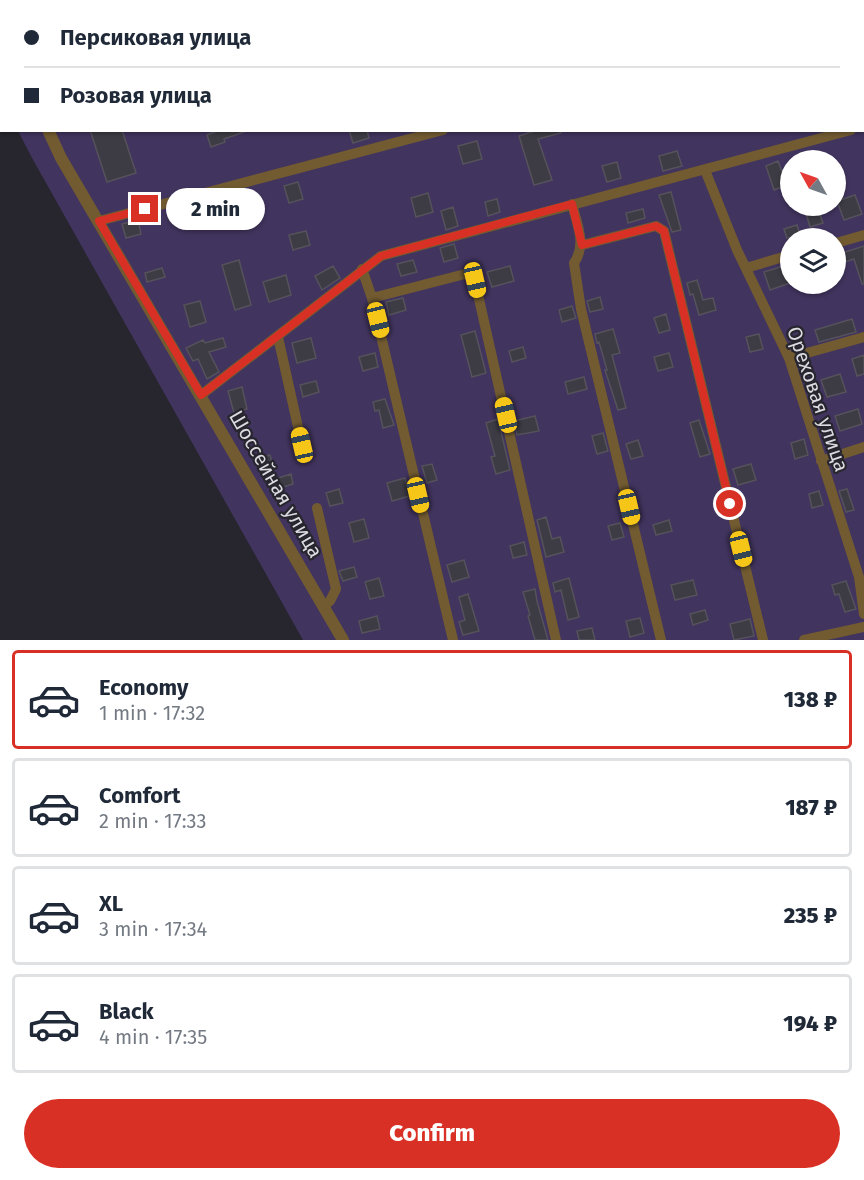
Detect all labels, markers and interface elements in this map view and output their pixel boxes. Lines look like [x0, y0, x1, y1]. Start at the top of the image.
text: Персиковая улица [60, 24, 251, 51]
text: Розовая улица [60, 82, 212, 109]
north arrow [780, 150, 846, 216]
map controls [780, 150, 846, 294]
callout: 2 min [166, 188, 265, 230]
route end [131, 195, 158, 222]
text: 2 min [191, 197, 240, 221]
button: layers [780, 228, 846, 294]
car [462, 260, 488, 300]
car [365, 300, 391, 340]
street label: Ореховая улица [782, 323, 854, 475]
car [493, 395, 519, 435]
street label: Шоссейная улица [224, 406, 328, 562]
car [289, 425, 315, 465]
car [405, 475, 431, 515]
car [616, 487, 642, 527]
route start [716, 490, 743, 517]
car [728, 529, 754, 569]
icon: car [27, 673, 81, 727]
text: Economy [99, 674, 188, 701]
text: 138 ₽ [784, 686, 837, 713]
text: 1 min · 17:32 [99, 701, 205, 725]
icon: car [27, 781, 81, 835]
text: Comfort [99, 782, 180, 809]
text: 187 ₽ [785, 794, 837, 821]
text: 2 min · 17:33 [99, 809, 207, 833]
icon: car [27, 889, 81, 943]
text: XL [99, 890, 123, 917]
text: 235 ₽ [784, 902, 837, 929]
text: 3 min · 17:34 [99, 917, 207, 941]
icon: car [27, 997, 81, 1051]
text: Black [99, 998, 154, 1025]
text: 194 ₽ [783, 1010, 837, 1037]
text: 4 min · 17:35 [99, 1025, 207, 1049]
button: Confirm [24, 1099, 840, 1168]

